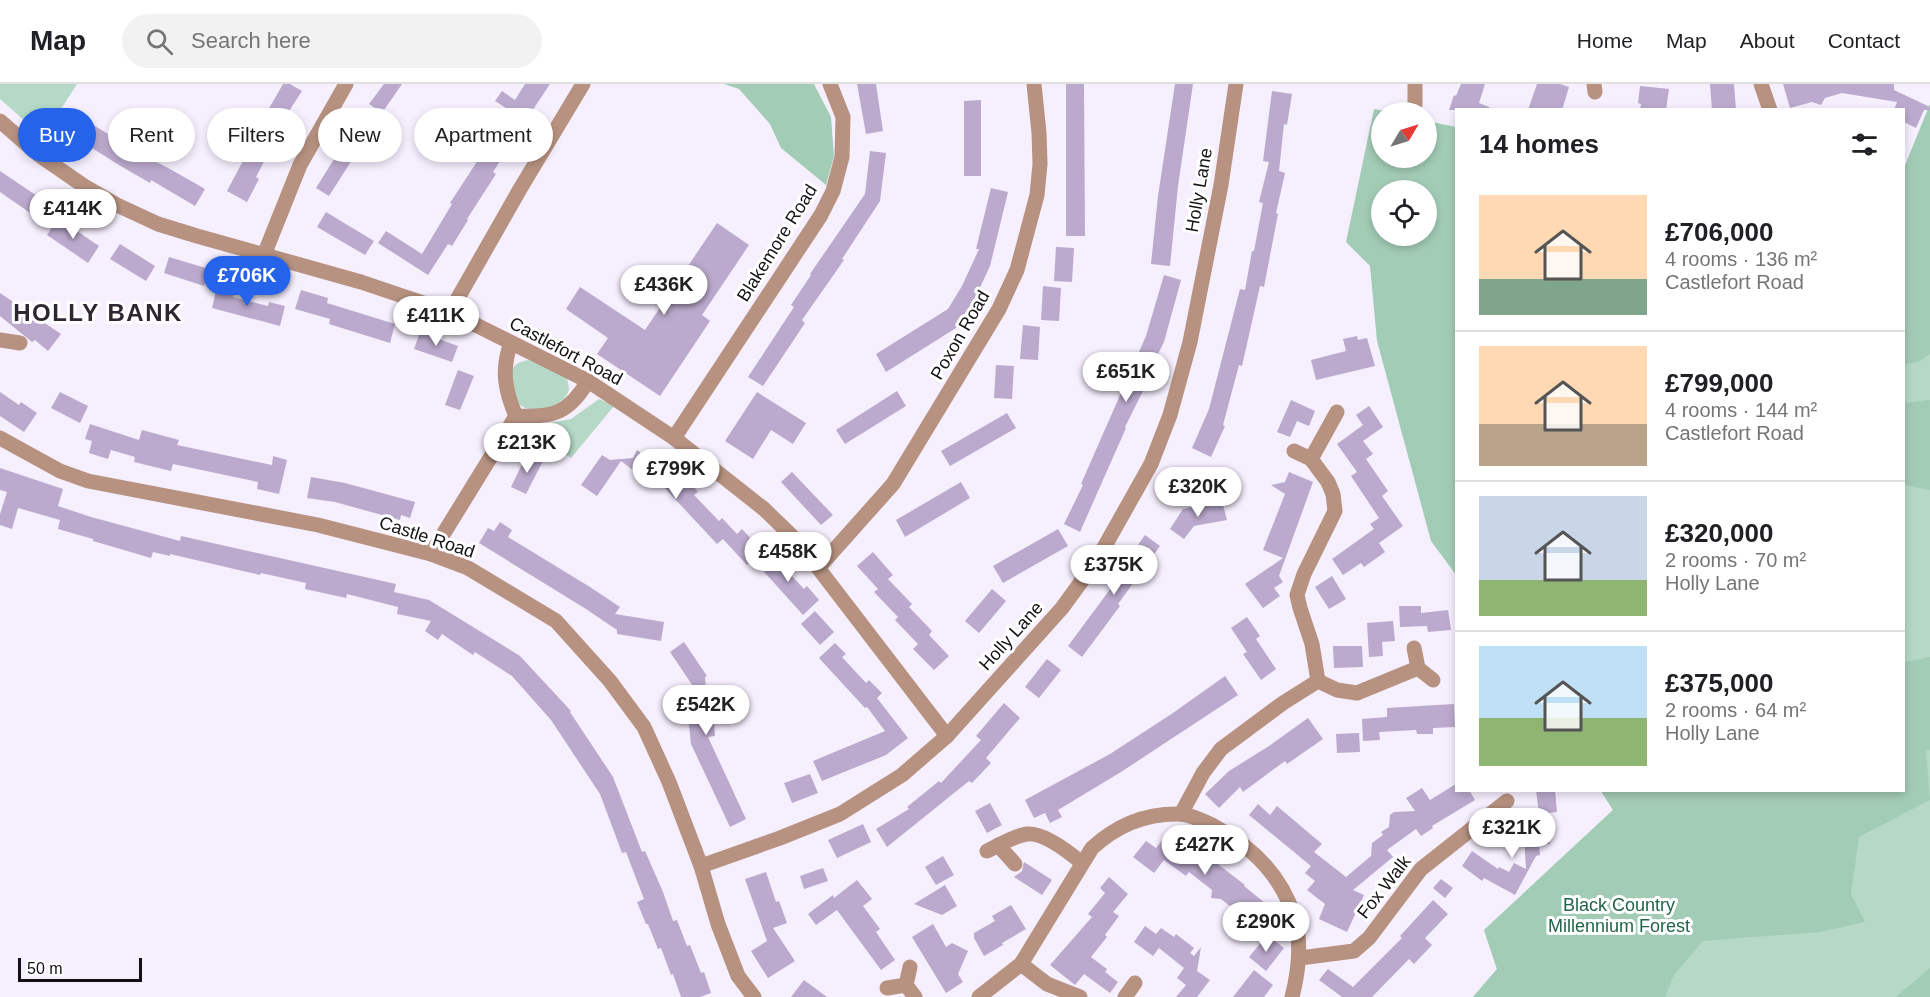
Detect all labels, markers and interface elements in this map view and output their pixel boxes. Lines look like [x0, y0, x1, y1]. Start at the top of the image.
search box [122, 14, 542, 68]
text: Map [30, 25, 86, 56]
icon: search [143, 25, 176, 58]
text: Search here [191, 28, 311, 53]
text: Home [1577, 29, 1633, 52]
text: Map [1666, 29, 1707, 52]
text: About [1740, 29, 1795, 52]
text: Contact [1828, 29, 1900, 52]
north arrow [1371, 102, 1437, 168]
map controls [1371, 102, 1437, 246]
chip: Buy [18, 108, 96, 162]
chip: Rent [108, 108, 195, 162]
chip: Filters [207, 108, 306, 162]
chip: New [318, 108, 402, 162]
chip: Apartment [414, 108, 553, 162]
icon: filters [1848, 128, 1881, 161]
text: 14 homes [1479, 129, 1599, 159]
street label: Holly Lane [1182, 146, 1216, 234]
button: locate [1371, 180, 1437, 246]
street label: Blakemore Road [733, 181, 821, 305]
pin: £414K [31, 189, 115, 240]
text: £414K [44, 197, 102, 219]
text: £706,000 [1665, 217, 1773, 247]
icon: home [1527, 219, 1599, 291]
text: 4 rooms · 136 m² [1665, 248, 1817, 270]
pin: £706K [205, 256, 289, 307]
text: £706K [218, 264, 276, 286]
pin: £436K [622, 265, 706, 316]
text: Castlefort Road [1665, 271, 1804, 293]
text: £436K [635, 273, 693, 295]
street label: Poxon Road [927, 287, 993, 383]
pin: £411K [394, 296, 478, 347]
district label: HOLLY BANK [13, 299, 183, 326]
text: £411K [407, 304, 465, 326]
street label: Castlefort Road [506, 313, 626, 389]
pin: £651K [1084, 352, 1168, 403]
text: £651K [1097, 360, 1155, 382]
text: £799,000 [1665, 368, 1773, 398]
icon: home [1527, 370, 1599, 442]
text: 4 rooms · 144 m² [1665, 399, 1817, 421]
text: Castlefort Road [1665, 422, 1804, 444]
pin: £213K [485, 423, 569, 474]
text: £213K [498, 431, 556, 453]
pin: £799K [634, 449, 718, 500]
text: £799K [647, 457, 705, 479]
pin: £320K [1156, 467, 1240, 518]
text: £320K [1169, 475, 1227, 497]
street label: Castle Road [377, 512, 477, 562]
text: £320,000 [1665, 518, 1773, 548]
icon: home [1527, 520, 1599, 592]
pin: £458K [746, 532, 830, 583]
text: £458K [759, 540, 817, 562]
pin: £375K [1072, 545, 1156, 596]
text: 2 rooms · 70 m² [1665, 549, 1806, 571]
text: £375K [1085, 553, 1143, 575]
text: Holly Lane [1665, 572, 1760, 594]
street label: Holly Lane [975, 598, 1047, 674]
text: £375,000 [1665, 668, 1773, 698]
icon: home [1527, 670, 1599, 742]
pin: £542K [664, 685, 748, 736]
text: £542K [677, 693, 735, 715]
text: 2 rooms · 64 m² [1665, 699, 1806, 721]
text: Holly Lane [1665, 722, 1760, 744]
pin: £321K [1470, 808, 1554, 859]
text: £321K [1483, 816, 1541, 838]
pin: £427K [1163, 825, 1247, 876]
text: £427K [1176, 833, 1234, 855]
street label: Fox Walk [1353, 851, 1415, 922]
park label: Black Country Millennium Forest [1548, 895, 1690, 936]
pin: £290K [1224, 902, 1308, 953]
text: £290K [1237, 910, 1295, 932]
scale bar [18, 955, 142, 982]
text: 50 m [27, 960, 63, 977]

